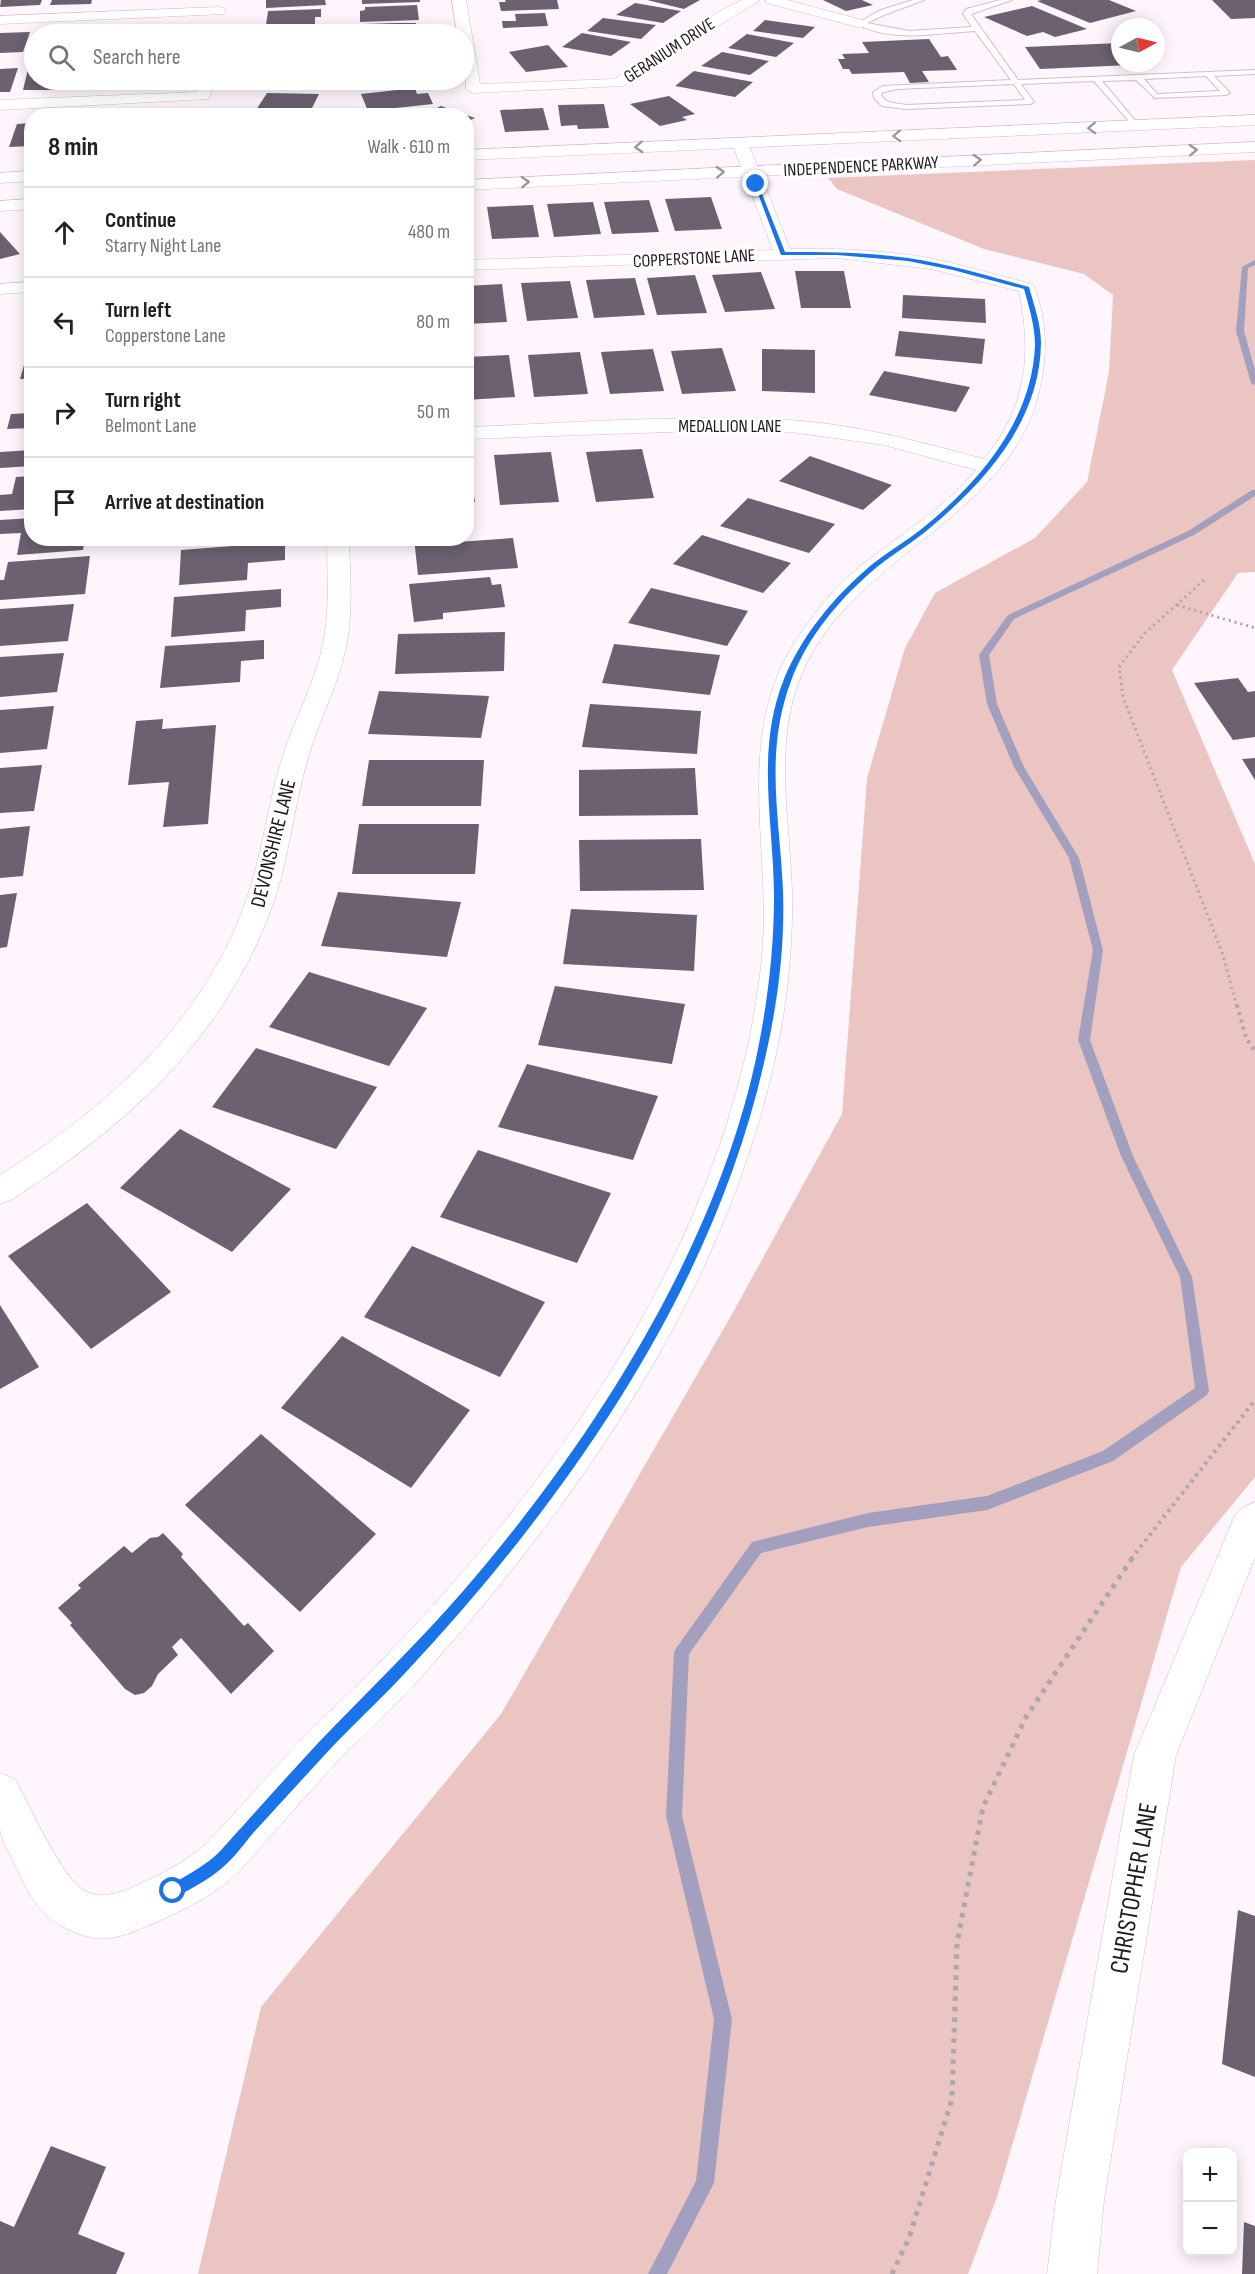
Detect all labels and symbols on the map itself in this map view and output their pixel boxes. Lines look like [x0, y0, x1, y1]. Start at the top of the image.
street label: GERANIUM DRIVE [620, 13, 719, 88]
north arrow [1111, 18, 1165, 72]
one-way arrow [1087, 121, 1096, 134]
one-way arrow [892, 129, 901, 142]
one-way arrow [635, 141, 644, 154]
one-way arrow [1189, 144, 1198, 157]
street label: INDEPENDENCE PARKWAY [783, 152, 940, 181]
one-way arrow [973, 154, 982, 167]
one-way arrow [715, 166, 724, 179]
route end [742, 170, 768, 196]
one-way arrow [520, 176, 529, 189]
street label: COPPERSTONE LANE [632, 245, 756, 272]
street label: MEDALLION LANE [678, 416, 782, 437]
street label: DEVONSHIRE LANE [245, 776, 301, 910]
street label: CHRISTOPHER LANE [1104, 1800, 1165, 1976]
route start [159, 1877, 185, 1903]

